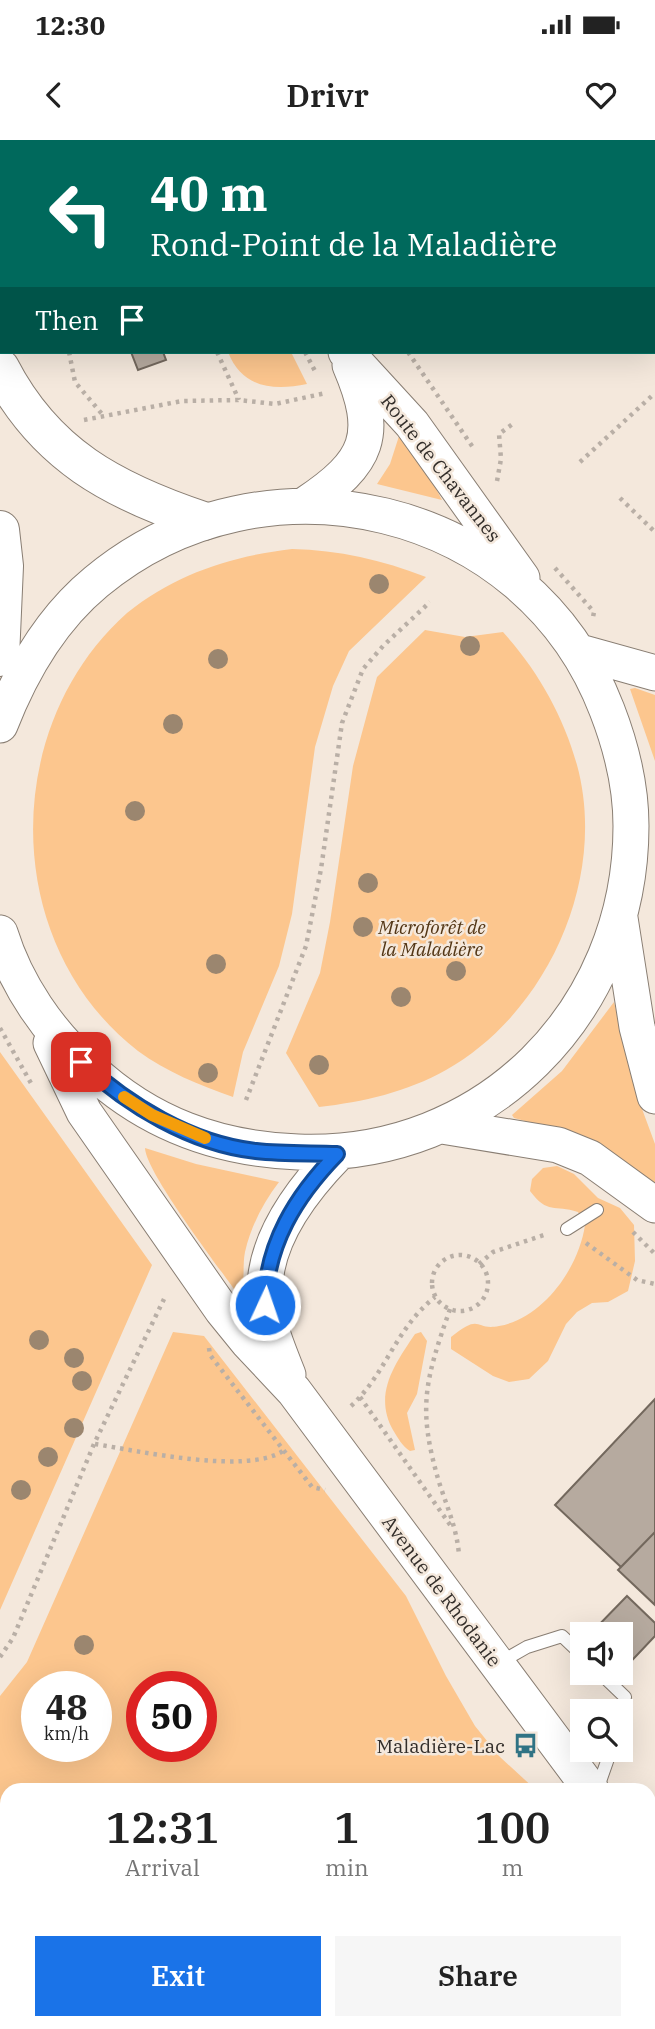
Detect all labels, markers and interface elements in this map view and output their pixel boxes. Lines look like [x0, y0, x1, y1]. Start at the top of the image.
text: 12:30 [35, 8, 105, 42]
text: Drivr [286, 74, 369, 116]
icon: back [35, 76, 73, 114]
icon: heart [582, 76, 620, 114]
text: 40 m [150, 161, 268, 224]
icon: left [35, 168, 126, 259]
text: Rond-Point de la Maladière [150, 223, 557, 265]
icon: arrive [113, 301, 151, 339]
text: Then [35, 303, 99, 337]
street label: Route de Chavannes [376, 389, 506, 547]
park label: Microforêt de la Maladière [377, 915, 486, 961]
pin [51, 1032, 111, 1092]
icon: arrive [62, 1043, 100, 1081]
position arrow [228, 1268, 302, 1342]
street label: Avenue de Rhodanie [377, 1511, 507, 1671]
map controls [570, 1622, 633, 1762]
button: sound [570, 1622, 633, 1685]
speed limit sign: 50 [126, 1671, 217, 1762]
text: 48 [45, 1684, 88, 1730]
button: search [570, 1699, 633, 1762]
text: km/h [44, 1722, 89, 1745]
bus stop icon: Maladière-Lac [511, 1732, 539, 1760]
place label: Maladière-Lac [377, 1734, 505, 1758]
text: 12:31 [106, 1800, 219, 1855]
text: 1 [334, 1800, 359, 1855]
text: 100 [475, 1800, 550, 1855]
text: Arrival [125, 1852, 200, 1882]
text: min [325, 1852, 369, 1882]
text: m [501, 1852, 523, 1882]
button: Exit [35, 1936, 321, 2016]
button: Share [335, 1936, 621, 2016]

